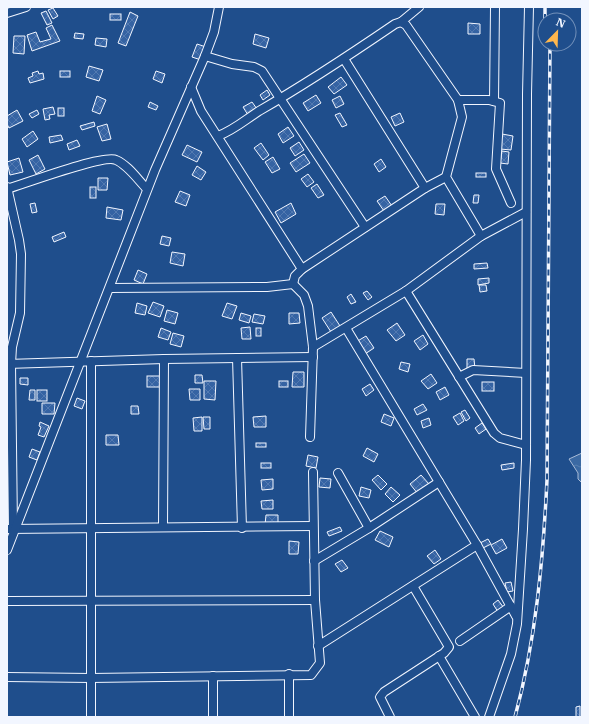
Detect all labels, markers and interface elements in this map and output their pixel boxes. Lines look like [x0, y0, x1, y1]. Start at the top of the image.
north arrow [537, 12, 577, 52]
text: N [554, 15, 568, 31]

